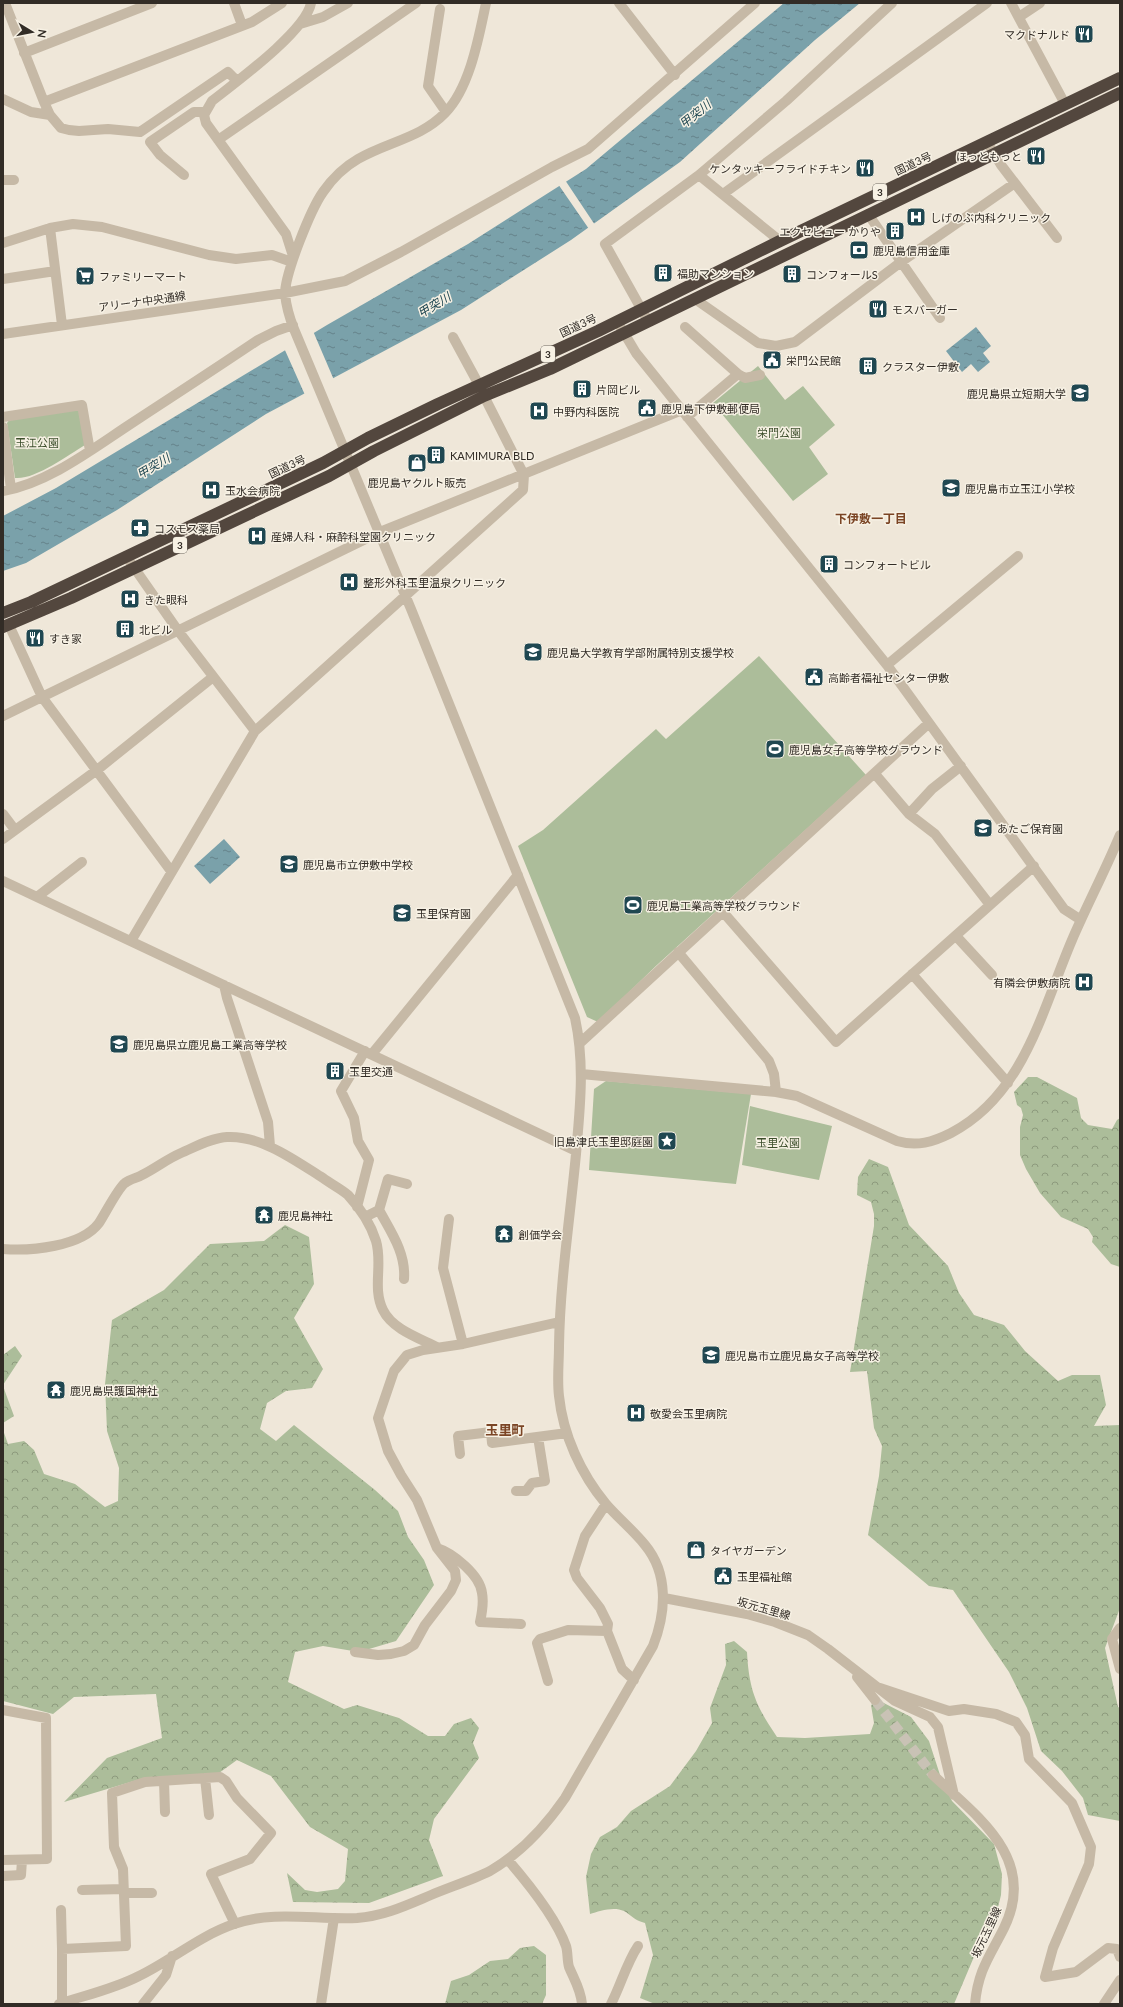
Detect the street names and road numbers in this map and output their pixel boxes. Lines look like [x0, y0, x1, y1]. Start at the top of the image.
street label: 国道3号 [892, 149, 934, 177]
road number: 3 [873, 184, 887, 200]
street label: アリーナ中央通線 [98, 288, 186, 314]
street label: 国道3号 [557, 311, 599, 339]
road number: 3 [541, 346, 555, 362]
street label: 国道3号 [266, 452, 308, 480]
road number: 3 [173, 537, 187, 553]
street label: 坂元玉里線 [736, 1594, 792, 1622]
street label: 坂元玉里線 [968, 1904, 1004, 1960]

